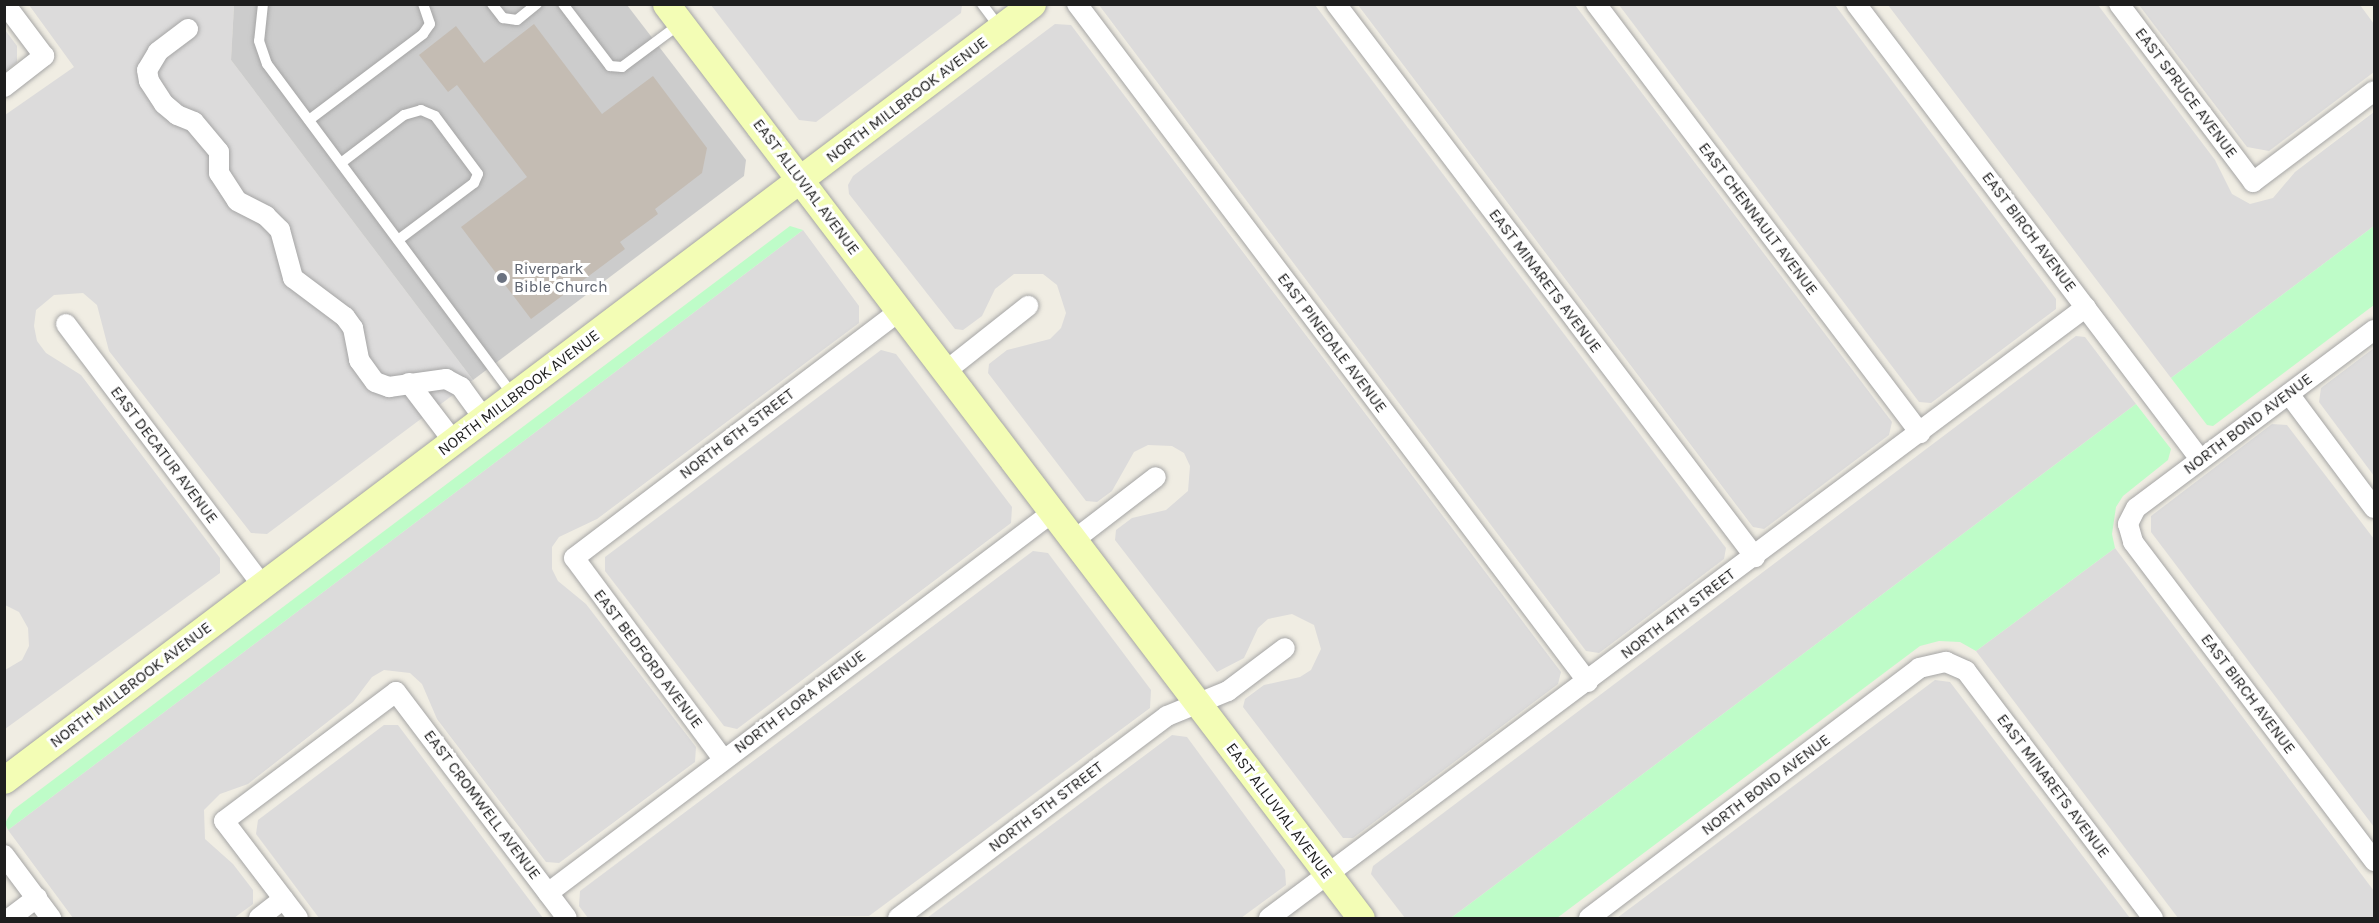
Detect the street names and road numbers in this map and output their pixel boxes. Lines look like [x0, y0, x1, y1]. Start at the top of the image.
street label: EAST SPRUCE AVENUE [2131, 24, 2241, 162]
street label: NORTH MILLBROOK AVENUE [822, 33, 992, 167]
street label: EAST ALLUVIAL AVENUE [749, 115, 863, 259]
street label: EAST CHENNAULT AVENUE [1694, 139, 1822, 299]
street label: EAST BIRCH AVENUE [1978, 168, 2080, 296]
street label: EAST MINARETS AVENUE [1485, 205, 1605, 357]
street label: EAST PINEDALE AVENUE [1273, 269, 1391, 417]
street label: NORTH MILLBROOK AVENUE [434, 326, 604, 460]
street label: NORTH BOND AVENUE [2180, 369, 2316, 479]
street label: EAST DECATUR AVENUE [106, 383, 222, 527]
street label: NORTH 6TH STREET [676, 385, 798, 483]
street label: NORTH 4TH STREET [1617, 565, 1739, 663]
street label: EAST BEDFORD AVENUE [589, 586, 707, 732]
street label: NORTH MILLBROOK AVENUE [46, 618, 216, 752]
street label: EAST BIRCH AVENUE [2197, 630, 2299, 758]
street label: NORTH FLORA AVENUE [730, 646, 870, 758]
street label: EAST MINARETS AVENUE [1993, 710, 2113, 862]
street label: EAST CROMWELL AVENUE [419, 726, 545, 884]
street label: NORTH BOND AVENUE [1698, 730, 1834, 840]
street label: EAST ALLUVIAL AVENUE [1222, 739, 1336, 883]
street label: NORTH 5TH STREET [985, 758, 1107, 856]

